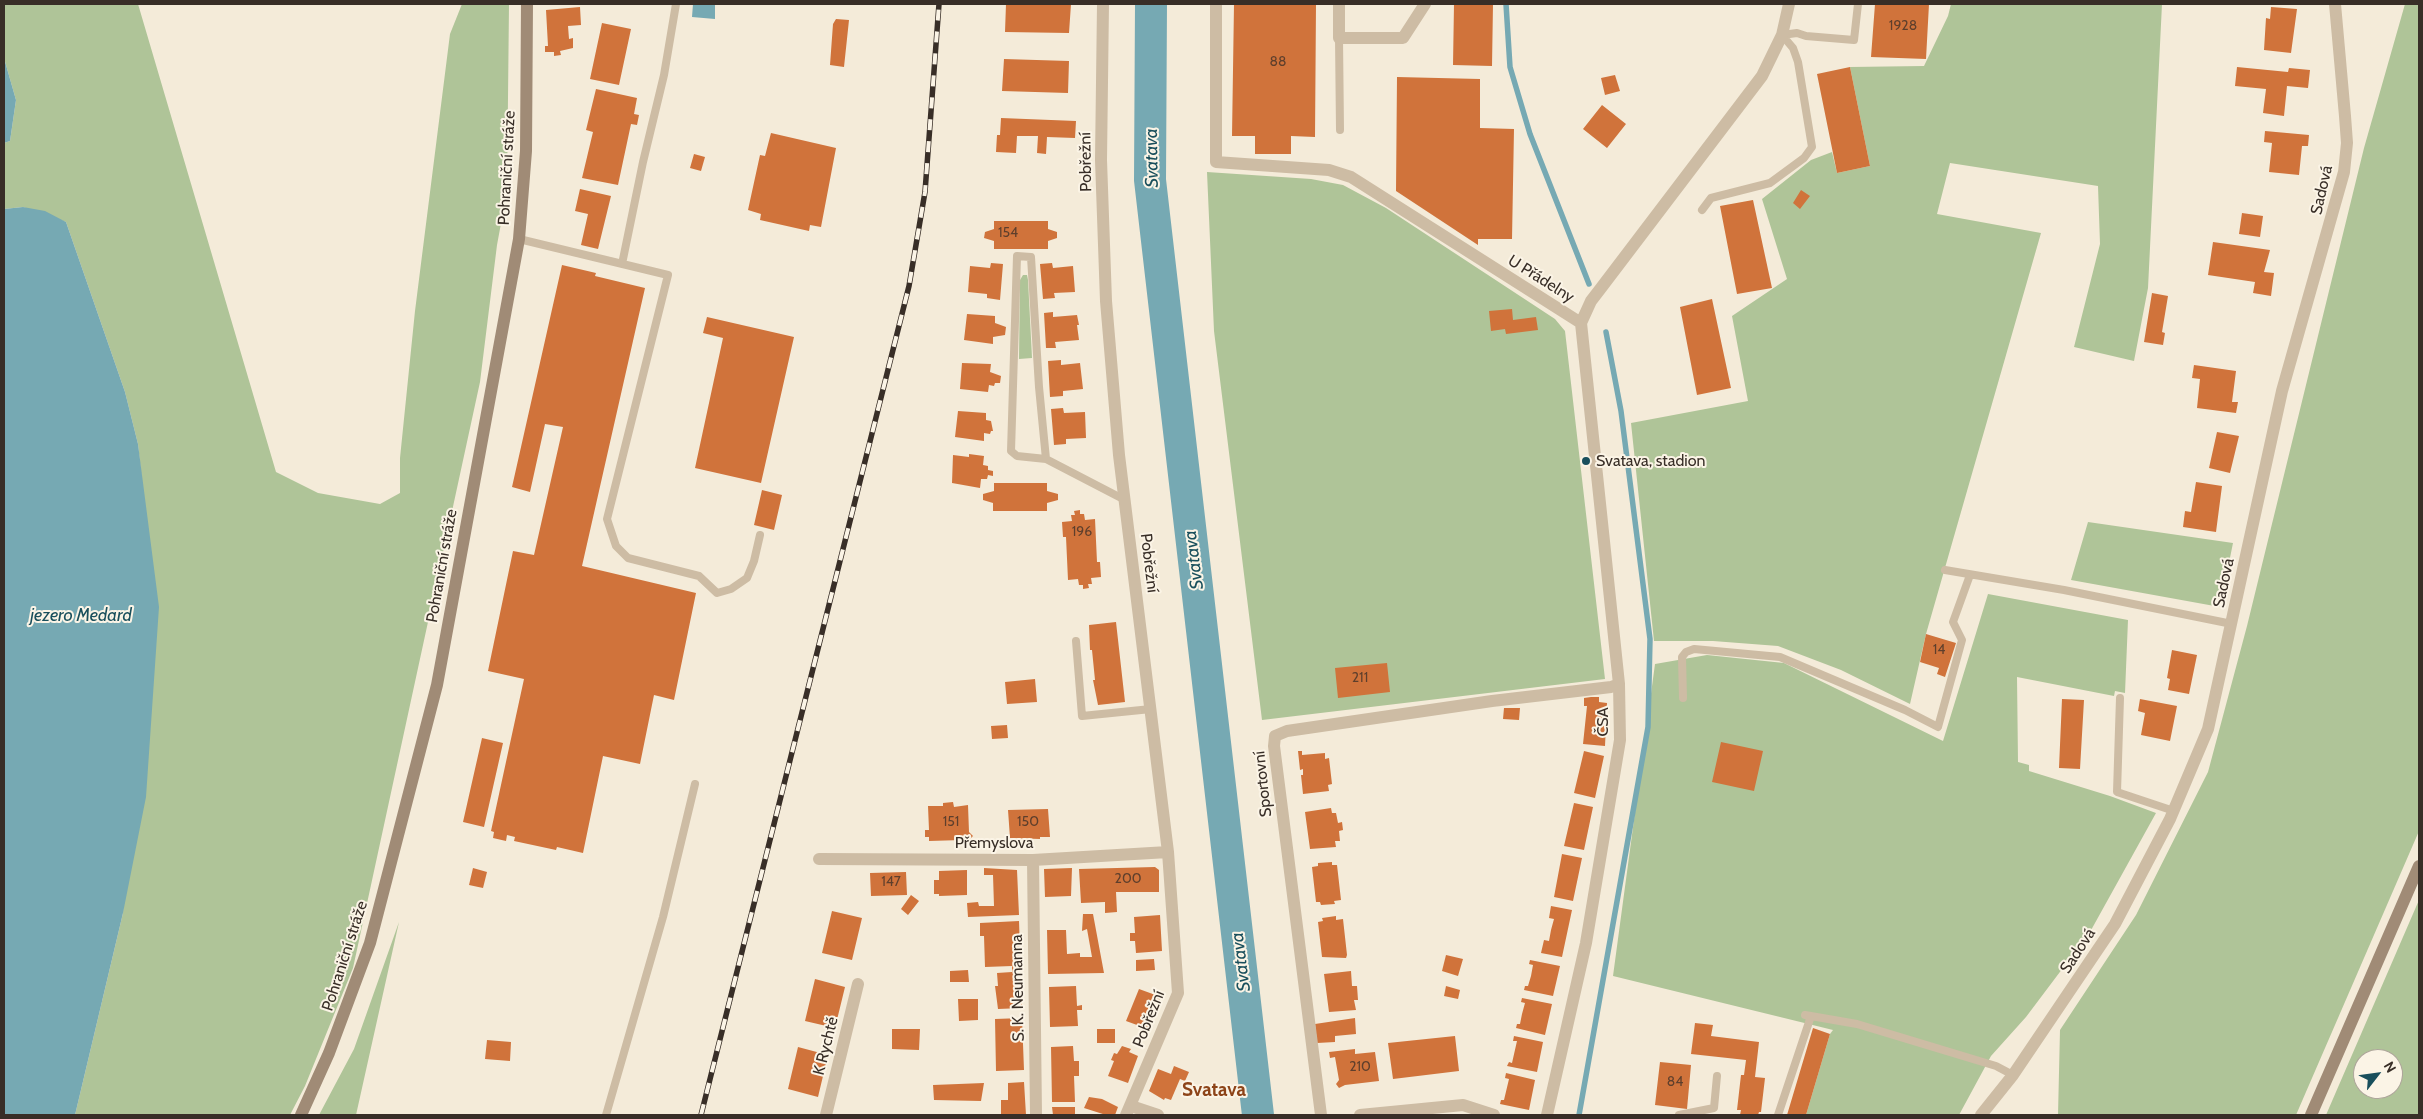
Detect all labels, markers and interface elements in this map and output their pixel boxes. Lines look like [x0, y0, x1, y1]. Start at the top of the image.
house number: 1928 [1889, 18, 1917, 34]
house number: 88 [1270, 54, 1286, 70]
street label: Pohraniční stráže [494, 110, 520, 226]
water label: Svatava [1141, 128, 1163, 188]
street label: Pobřežní [1076, 132, 1096, 192]
street label: Sadová [2307, 163, 2337, 217]
house number: 154 [998, 225, 1018, 241]
street label: U Přádelny [1504, 251, 1578, 307]
place label: Svatava, stadion [1596, 451, 1705, 471]
marker: Svatava, stadion [1580, 455, 1592, 467]
street label: Pohraniční stráže [423, 508, 461, 624]
house number: 196 [1072, 524, 1092, 540]
water label: Svatava [1180, 529, 1208, 591]
street label: Pobřežní [1136, 532, 1162, 594]
street label: Sadová [2209, 557, 2239, 609]
water label: jezero Medard [30, 605, 132, 627]
house number: 14 [1933, 642, 1945, 658]
house number: 211 [1352, 670, 1368, 686]
street label: ČSA [1593, 707, 1613, 737]
street label: Sportovní [1250, 750, 1276, 818]
house number: 151 [943, 814, 959, 830]
house number: 150 [1017, 814, 1039, 830]
street label: Přemyslova [955, 833, 1033, 853]
house number: 200 [1115, 871, 1141, 887]
house number: 147 [881, 874, 901, 890]
street label: Pohraniční stráže [318, 898, 372, 1014]
street label: Sadová [2056, 925, 2100, 977]
water label: Svatava [1227, 931, 1255, 993]
street label: S. K. Neumanna [1007, 934, 1029, 1042]
street label: Pobřežní [1129, 988, 1169, 1050]
street label: K Rychtě [809, 1015, 843, 1077]
north arrow [2353, 1049, 2403, 1099]
text: N [2380, 1058, 2400, 1076]
house number: 210 [1349, 1059, 1371, 1075]
house number: 84 [1667, 1074, 1683, 1090]
district label: Svatava [1182, 1079, 1246, 1101]

